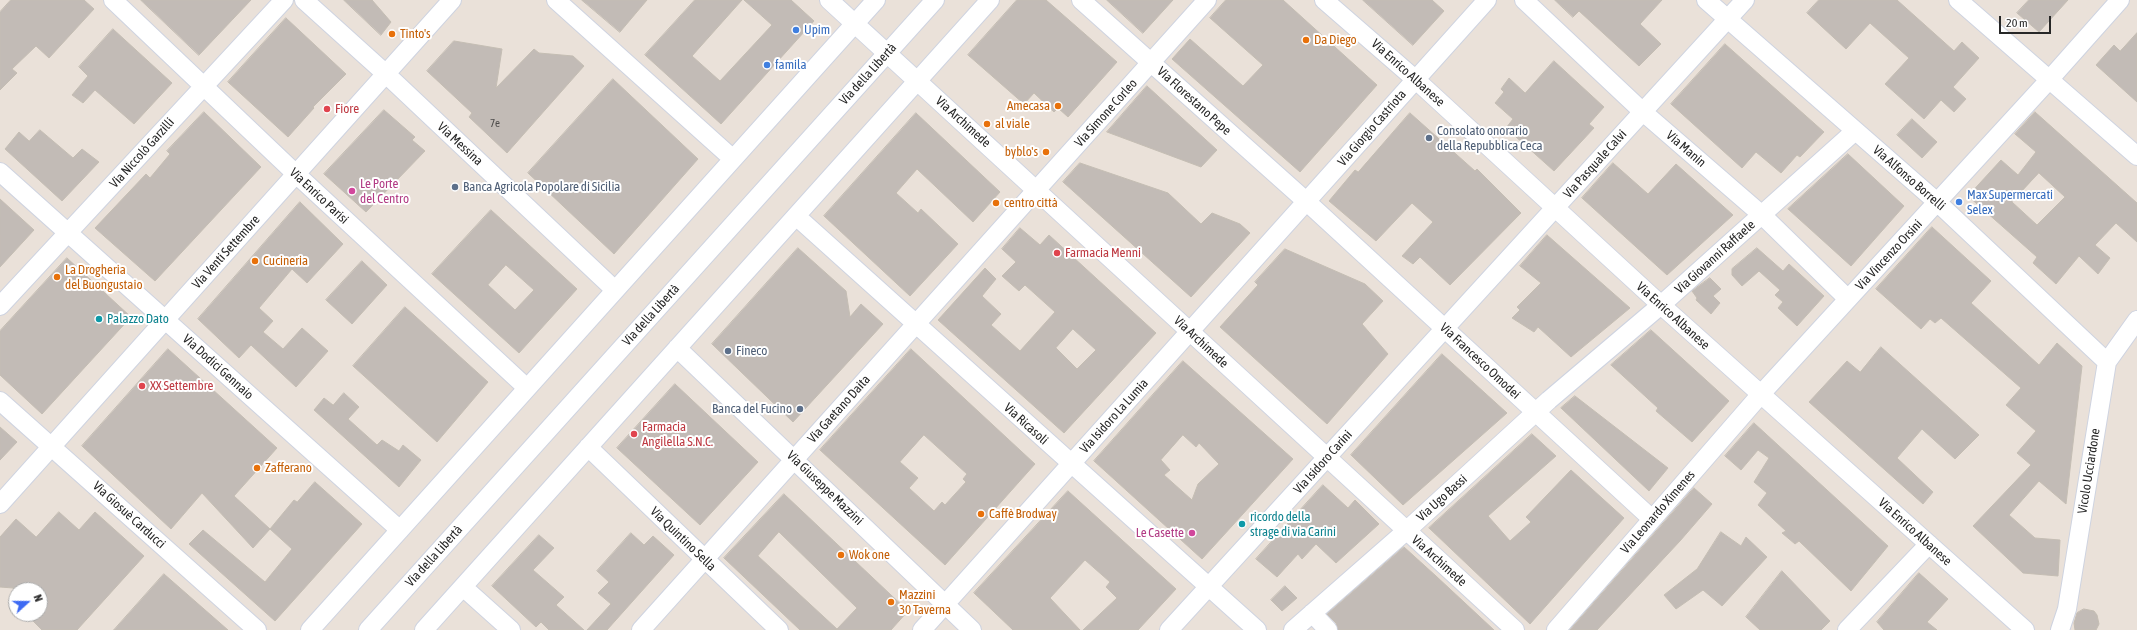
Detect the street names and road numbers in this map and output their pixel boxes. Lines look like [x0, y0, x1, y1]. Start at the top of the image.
street label: Via Enrico Albanese [1368, 36, 1448, 110]
street label: Via della Libertà [836, 40, 900, 108]
street label: Via Florestano Pepe [1154, 64, 1234, 138]
street label: Via Simone Corleo [1071, 76, 1141, 150]
street label: Via Giorgio Castriota [1335, 87, 1409, 169]
street label: Via Archimede [932, 93, 994, 151]
street label: Via Niccolò Garzilli [106, 115, 178, 191]
street label: Via Messina [434, 119, 486, 169]
street label: Via Pasquale Calvi [1560, 126, 1630, 202]
street label: Via Manin [1663, 128, 1709, 170]
street label: Via Alfonso Borrelli [1869, 142, 1949, 214]
street label: Via Enrico Parisi [286, 165, 352, 227]
street label: Via Venti Settembre [189, 212, 263, 292]
street label: Via Giovanni Raffaele [1672, 217, 1758, 297]
street label: Via Vincenzo Orsini [1852, 217, 1926, 293]
street label: Via Enrico Albanese [1633, 279, 1713, 353]
street label: Via della Libertà [619, 281, 683, 349]
street label: Via Archimede [1171, 313, 1231, 371]
street label: Via Francesco Omodei [1437, 320, 1523, 402]
street label: Via Dodici Gennaio [179, 331, 257, 403]
street label: Via Gaetano Daita [804, 372, 874, 446]
street label: Via Isidoro La Lumia [1077, 376, 1151, 456]
street label: Via Ricasoli [1000, 400, 1052, 448]
street label: Via Isidoro Carini [1290, 427, 1356, 497]
street label: Vicolo Ucciardone [2075, 427, 2103, 515]
street label: Via Giuseppe Mazzini [784, 448, 866, 528]
street label: Via Leonardo Ximenes [1618, 467, 1698, 557]
street label: Via Ugo Bassi [1414, 471, 1470, 525]
street label: Via Giosuè Carducci [89, 478, 169, 552]
street label: Via Enrico Albanese [1875, 495, 1955, 569]
street label: Via Quintino Sella [647, 504, 719, 574]
street label: Via della Libertà [402, 522, 466, 590]
street label: Via Archimede [1408, 532, 1470, 590]

